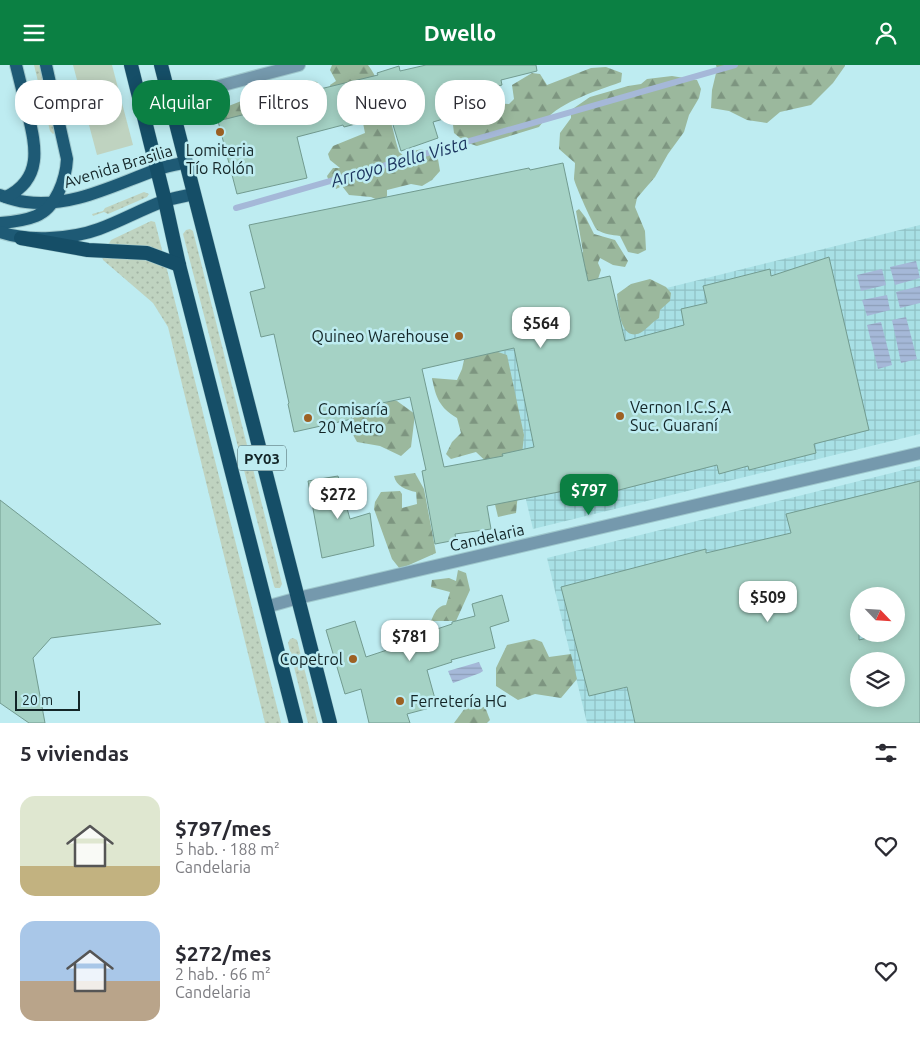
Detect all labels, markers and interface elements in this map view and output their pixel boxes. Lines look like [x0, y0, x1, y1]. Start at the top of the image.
icon: menu [20, 19, 48, 47]
icon: person [872, 19, 900, 47]
text: Dwello [424, 20, 496, 45]
chip: Comprar [15, 80, 122, 125]
chip: Alquilar [132, 80, 230, 125]
chip: Filtros [240, 80, 327, 125]
chip: Nuevo [337, 80, 425, 125]
chip: Piso [435, 80, 505, 125]
marker: Lomiteria Tío Rolón [214, 126, 226, 138]
water label: Arroyo Bella Vista [327, 132, 470, 190]
street label: Avenida Brasilia [62, 141, 174, 191]
place label: Lomiteria Tío Rolón [186, 141, 254, 177]
pin: $564 [511, 307, 571, 349]
text: $564 [523, 314, 559, 332]
place label: Quineo Warehouse [312, 327, 449, 345]
marker: Quineo Warehouse [453, 330, 465, 342]
place label: Vernon I.C.S.A Suc. Guaraní [630, 398, 732, 434]
place label: Comisaría 20 Metro [318, 400, 388, 436]
marker: Vernon I.C.S.A Suc. Guaraní [614, 410, 626, 422]
marker: Comisaría 20 Metro [302, 412, 314, 424]
road number: PY03 [238, 445, 286, 471]
pin: $797 [559, 473, 619, 516]
pin: $272 [308, 477, 368, 520]
text: $797 [571, 481, 607, 499]
text: $272 [320, 485, 356, 503]
street label: Candelaria [448, 520, 526, 554]
pin: $509 [738, 581, 798, 623]
north arrow [850, 587, 905, 643]
map controls [850, 587, 905, 707]
text: $509 [750, 588, 786, 606]
pin: $781 [380, 619, 440, 662]
text: $781 [392, 627, 428, 645]
place label: Copetrol [280, 650, 343, 668]
button: layers [850, 652, 905, 707]
marker: Copetrol [347, 653, 359, 665]
scale bar [15, 688, 80, 711]
text: 20 m [22, 692, 53, 708]
place label: Ferretería HG [410, 692, 507, 710]
marker: Ferretería HG [394, 695, 406, 707]
icon: filters [872, 739, 900, 767]
text: 5 viviendas [20, 741, 129, 765]
icon: home [60, 816, 120, 876]
text: $797/mes [175, 816, 271, 840]
icon: heart [872, 832, 900, 860]
text: 5 hab. · 188 m² [175, 840, 280, 858]
text: Candelaria [175, 858, 251, 876]
icon: home [60, 941, 120, 1001]
text: $272/mes [175, 941, 271, 965]
icon: heart [872, 957, 900, 985]
text: 2 hab. · 66 m² [175, 965, 271, 983]
text: Candelaria [175, 983, 251, 1001]

